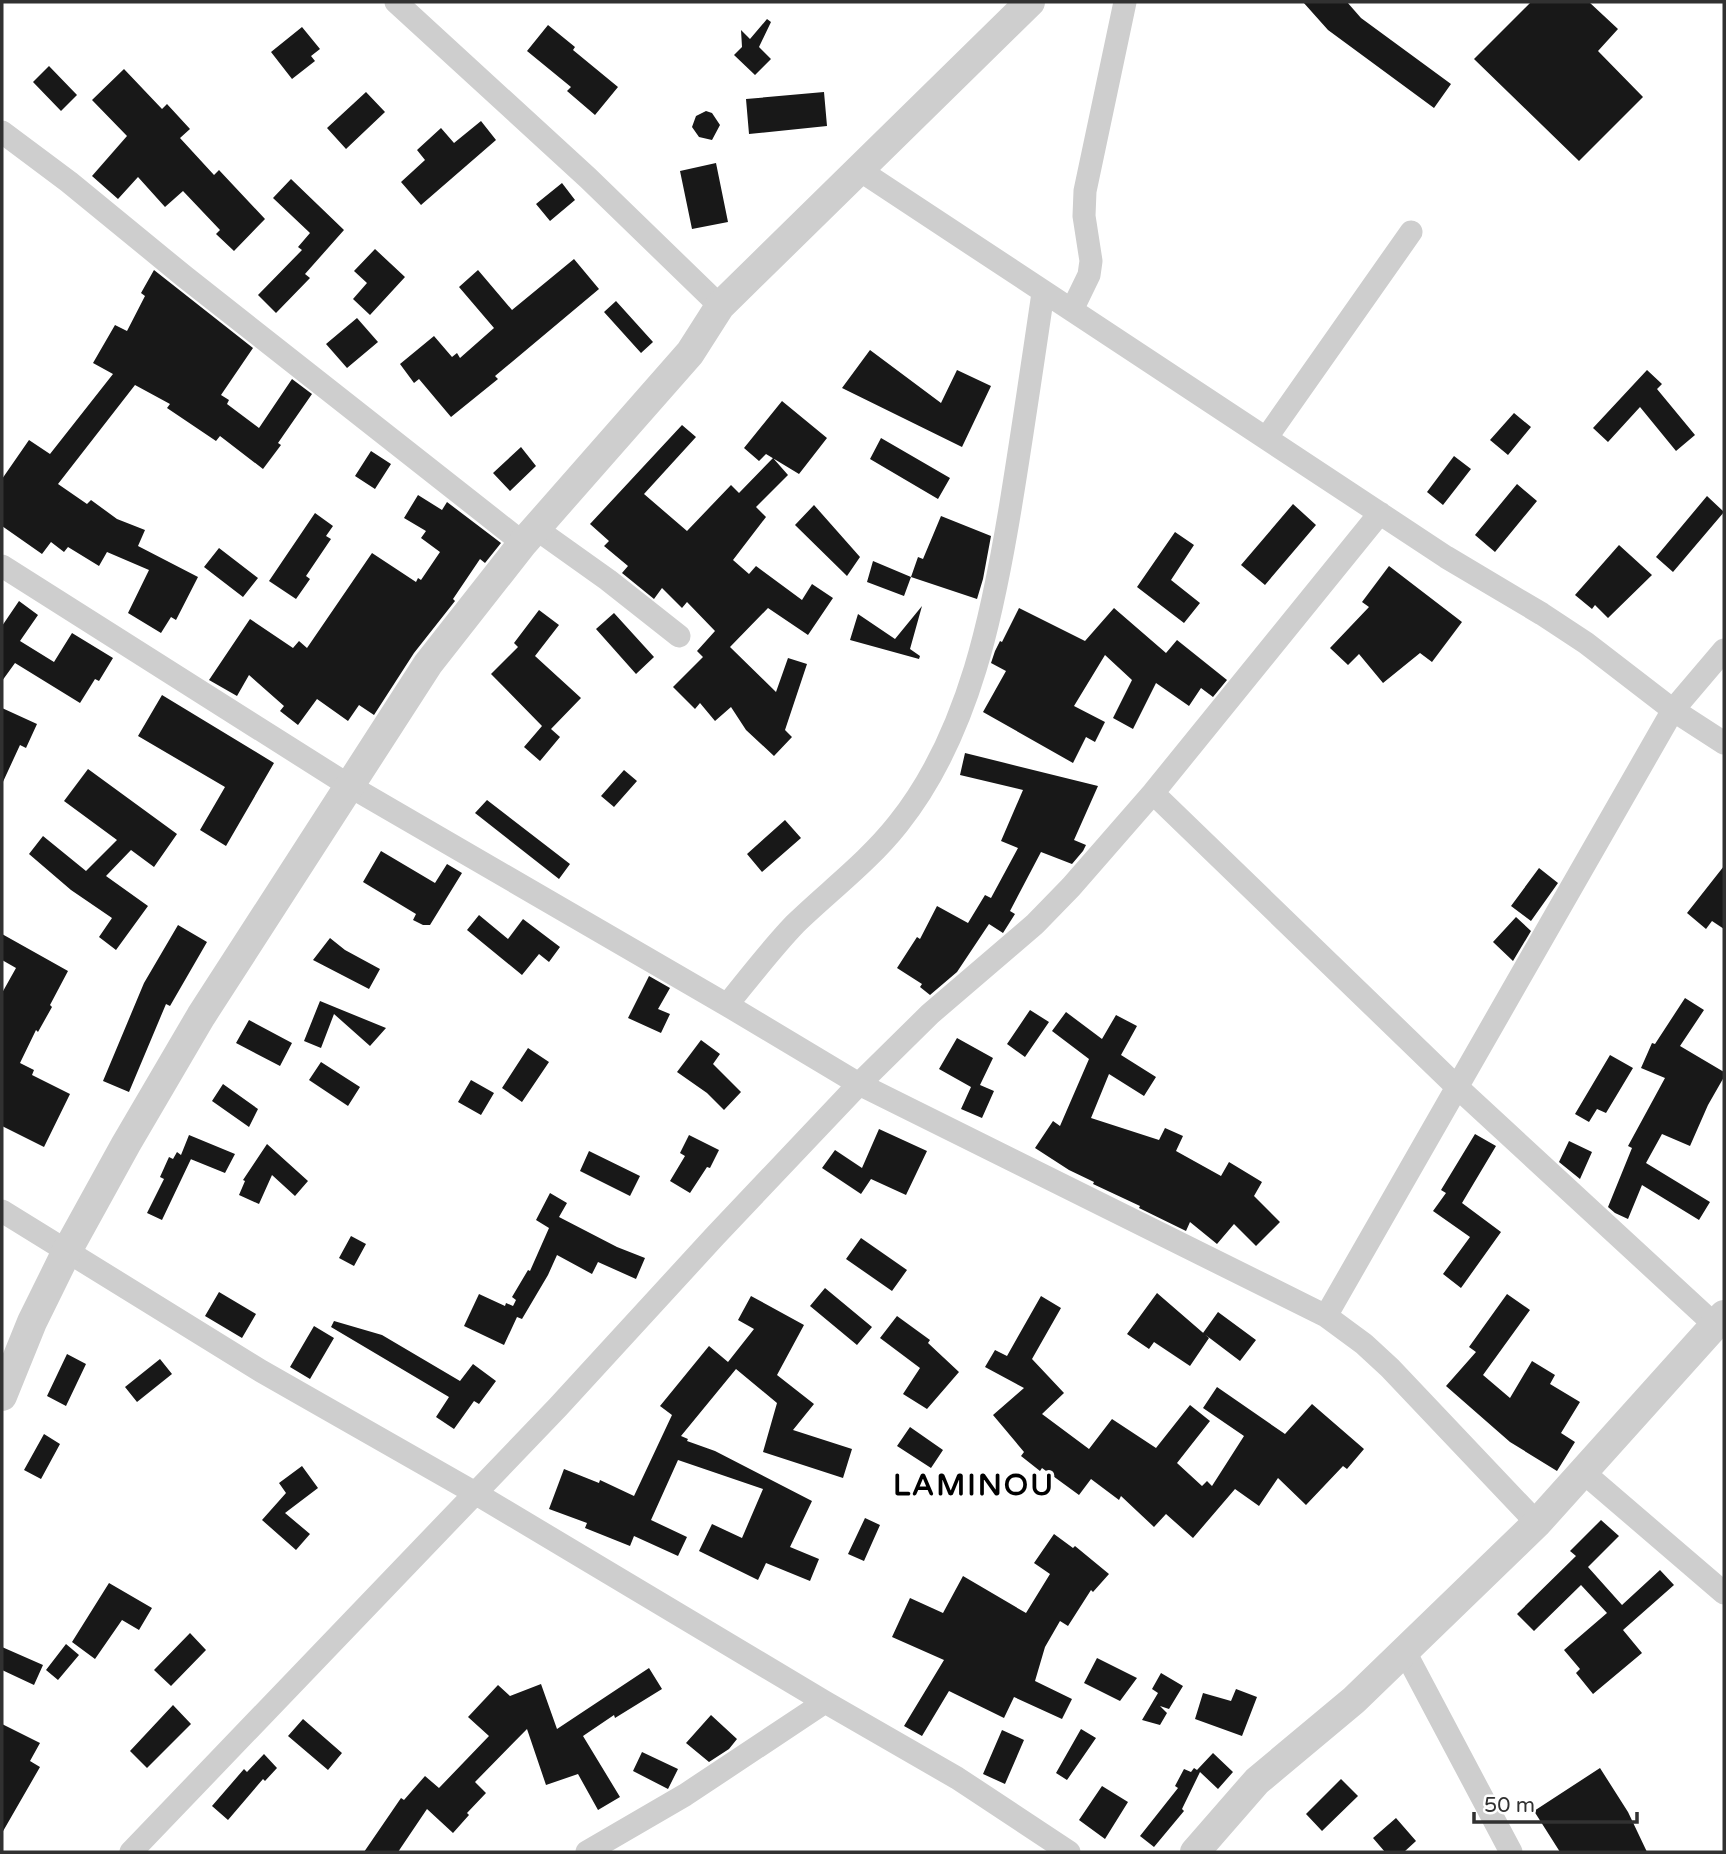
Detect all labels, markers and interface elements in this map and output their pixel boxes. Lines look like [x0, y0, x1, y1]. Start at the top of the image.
district label: LAMINOU [893, 1467, 1055, 1504]
scale bar [1474, 1780, 1637, 1824]
text: 50 m [1484, 1793, 1535, 1818]

